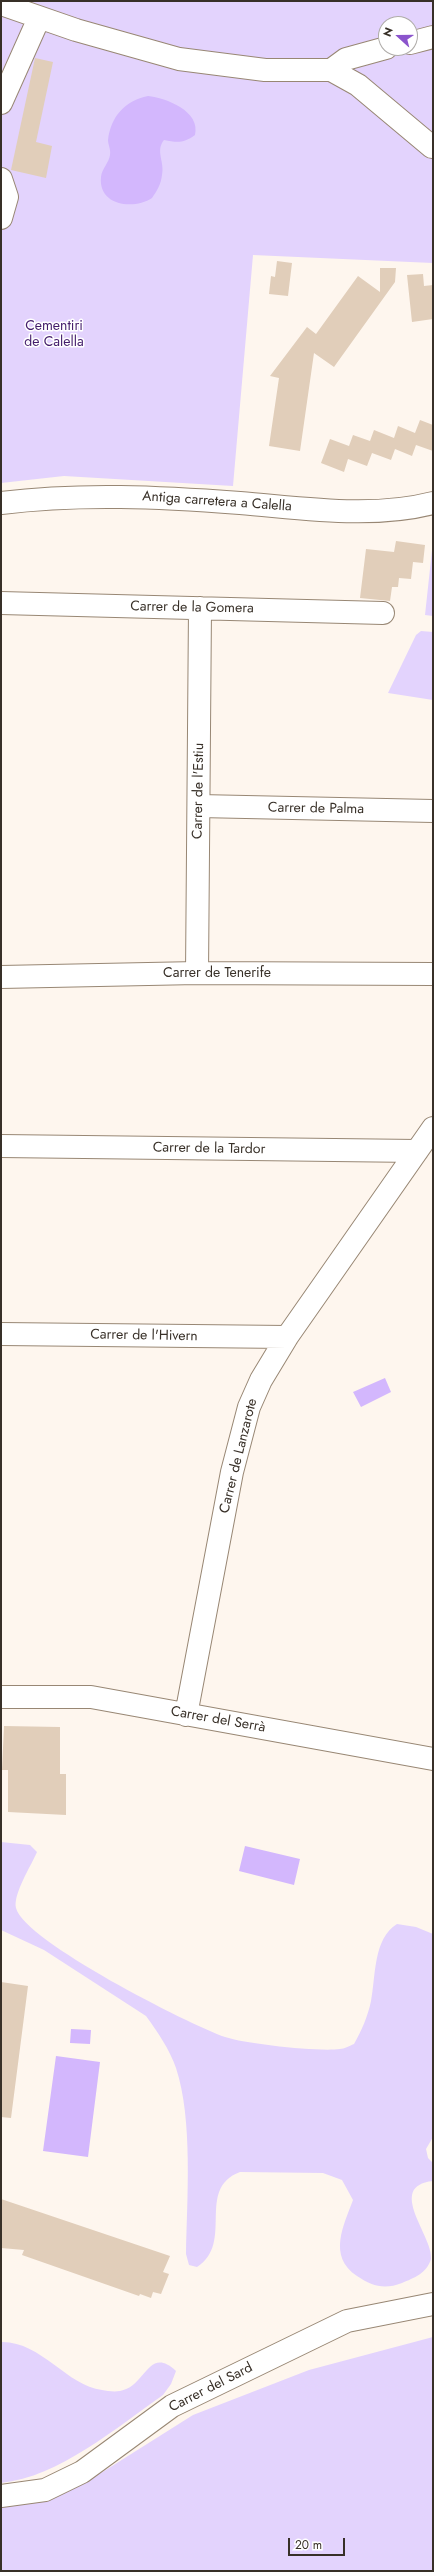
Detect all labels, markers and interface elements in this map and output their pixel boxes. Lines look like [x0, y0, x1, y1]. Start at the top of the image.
north arrow [378, 16, 418, 56]
text: N [379, 25, 397, 39]
park label: Cementiri de Calella [24, 319, 84, 352]
street label: Antiga carretera a Calella [142, 488, 292, 516]
street label: Carrer de la Gomera [130, 599, 254, 617]
street label: Carrer de l'Estiu [190, 743, 208, 839]
street label: Carrer de Palma [268, 800, 364, 818]
street label: Carrer de Tenerife [163, 966, 271, 982]
street label: Carrer de la Tardor [153, 1140, 265, 1158]
street label: Carrer de l'Hivern [90, 1327, 198, 1345]
street label: Carrer de Lanzarote [217, 1397, 261, 1515]
street label: Carrer del Serrà [169, 1703, 267, 1737]
street label: Carrer del Sard [166, 2360, 256, 2416]
scale bar [290, 2530, 347, 2556]
text: 20 m [295, 2536, 322, 2554]

